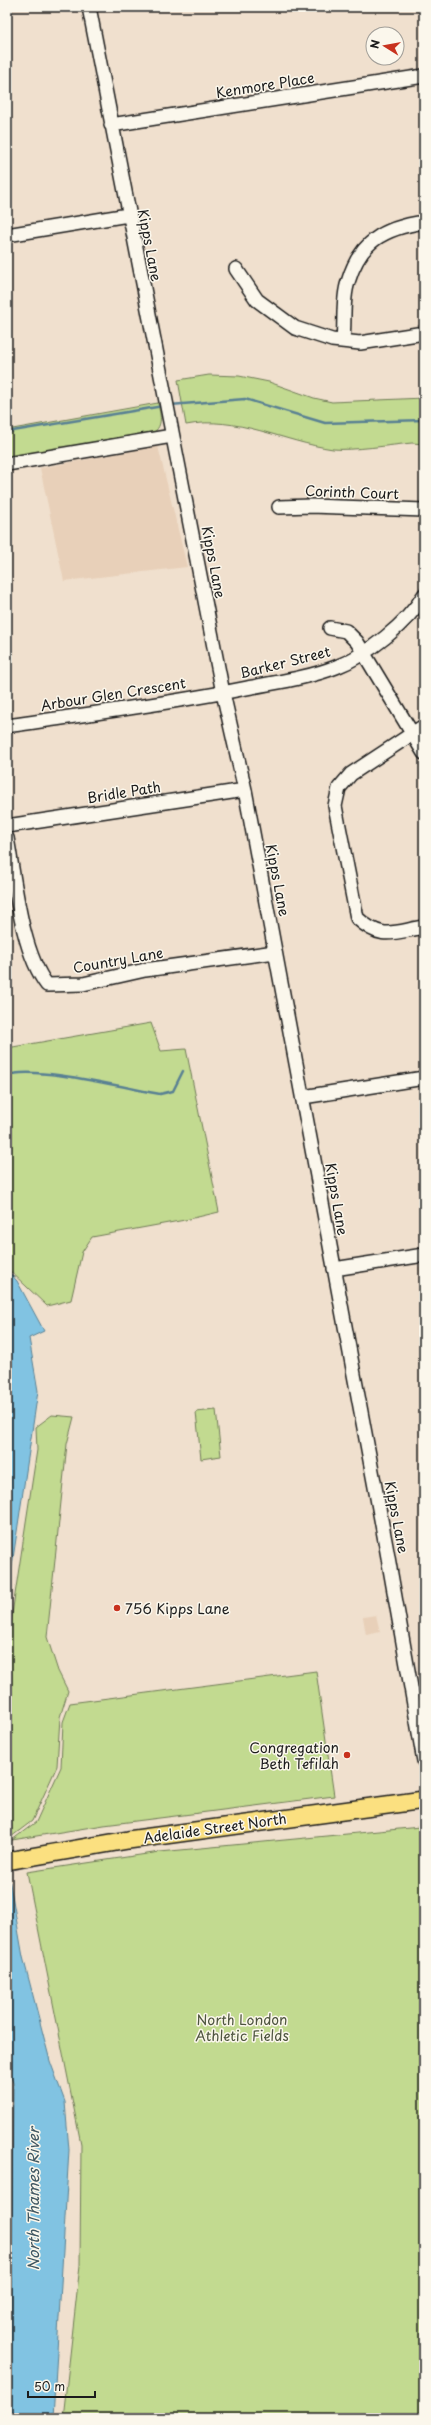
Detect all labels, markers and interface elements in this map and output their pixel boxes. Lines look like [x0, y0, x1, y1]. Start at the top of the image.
north arrow [365, 26, 405, 66]
text: N [366, 38, 384, 50]
street label: Kenmore Place [214, 67, 316, 103]
street label: Kipps Lane [133, 207, 167, 283]
street label: Corinth Court [305, 480, 400, 504]
street label: Kipps Lane [197, 524, 231, 600]
street label: Barker Street [237, 641, 333, 683]
street label: Arbour Glen Crescent [39, 672, 187, 716]
street label: Bridle Path [86, 776, 162, 808]
street label: Kipps Lane [261, 842, 295, 918]
street label: Country Lane [71, 942, 165, 978]
street label: Kipps Lane [320, 1161, 354, 1237]
street label: Kipps Lane [380, 1479, 414, 1555]
place label: 756 Kipps Lane [125, 1598, 230, 1619]
marker: 756 Kipps Lane [112, 1603, 122, 1613]
place label: Congregation Beth Tefilah [249, 1737, 339, 1774]
marker: Congregation Beth Tefilah [342, 1750, 352, 1760]
street label: Adelaide Street North [142, 1808, 288, 1848]
park label: North London Athletic Fields [195, 2009, 289, 2046]
water label: North Thames River [21, 2125, 44, 2271]
scale bar [28, 2373, 95, 2399]
text: 50 m [34, 2377, 65, 2395]

